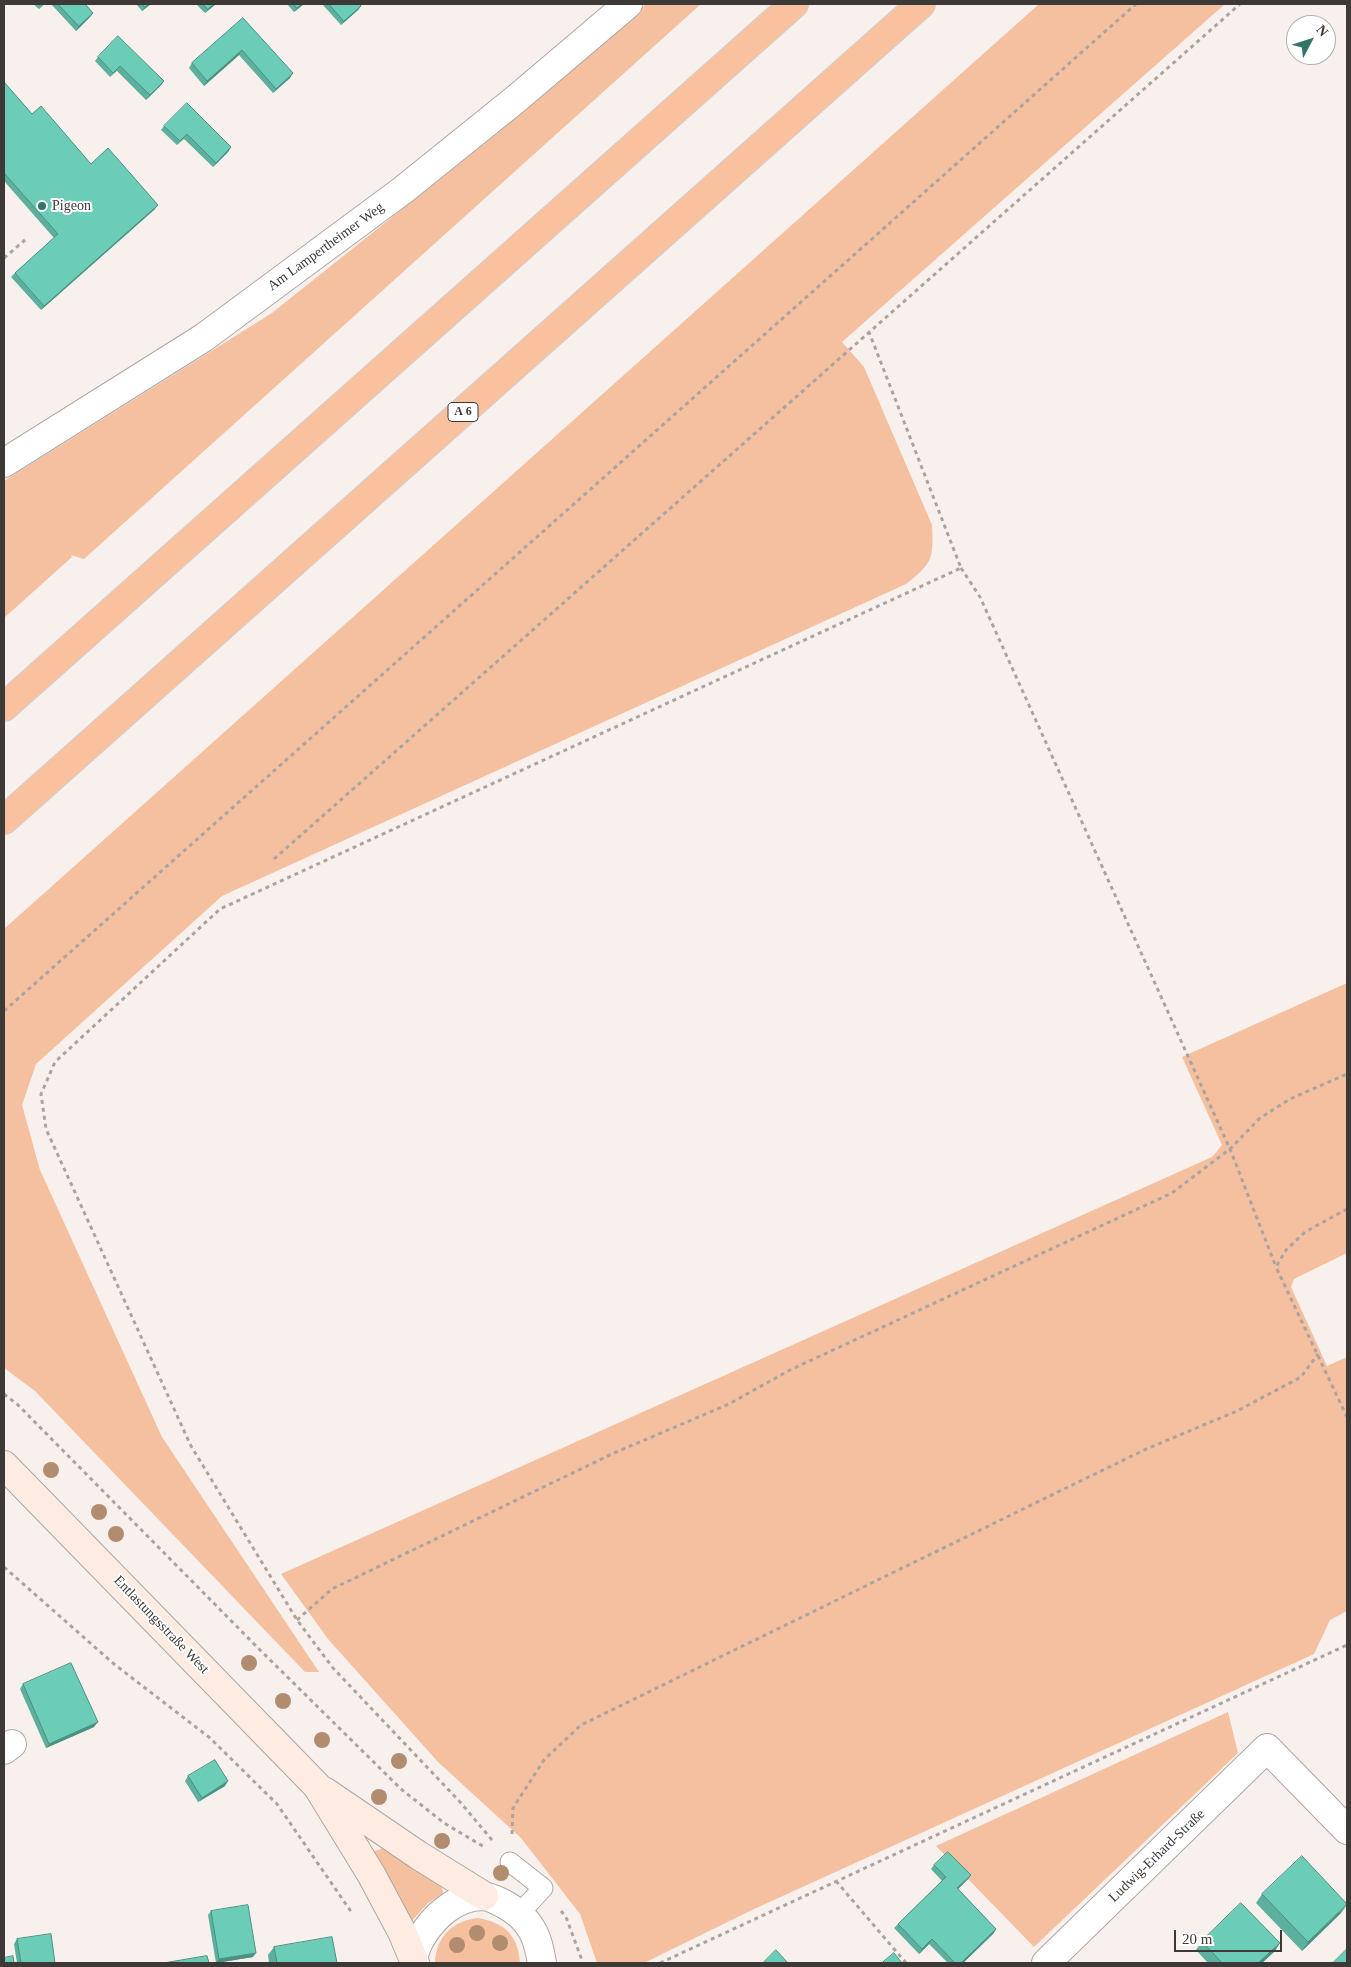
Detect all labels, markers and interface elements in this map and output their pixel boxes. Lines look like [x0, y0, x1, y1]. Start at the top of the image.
north arrow [1286, 15, 1336, 65]
text: N [1313, 22, 1331, 39]
place label: Pigeon [52, 198, 91, 214]
street label: Am Lampertheimer Weg [265, 199, 387, 295]
marker: Pigeon [36, 200, 48, 212]
road number: A 6 [448, 402, 478, 422]
street label: Entlastungsstraße West [110, 1572, 212, 1678]
street label: Ludwig-Erhard-Straße [1106, 1806, 1208, 1906]
scale bar [1176, 1920, 1284, 1952]
text: 20 m [1182, 1931, 1212, 1947]

